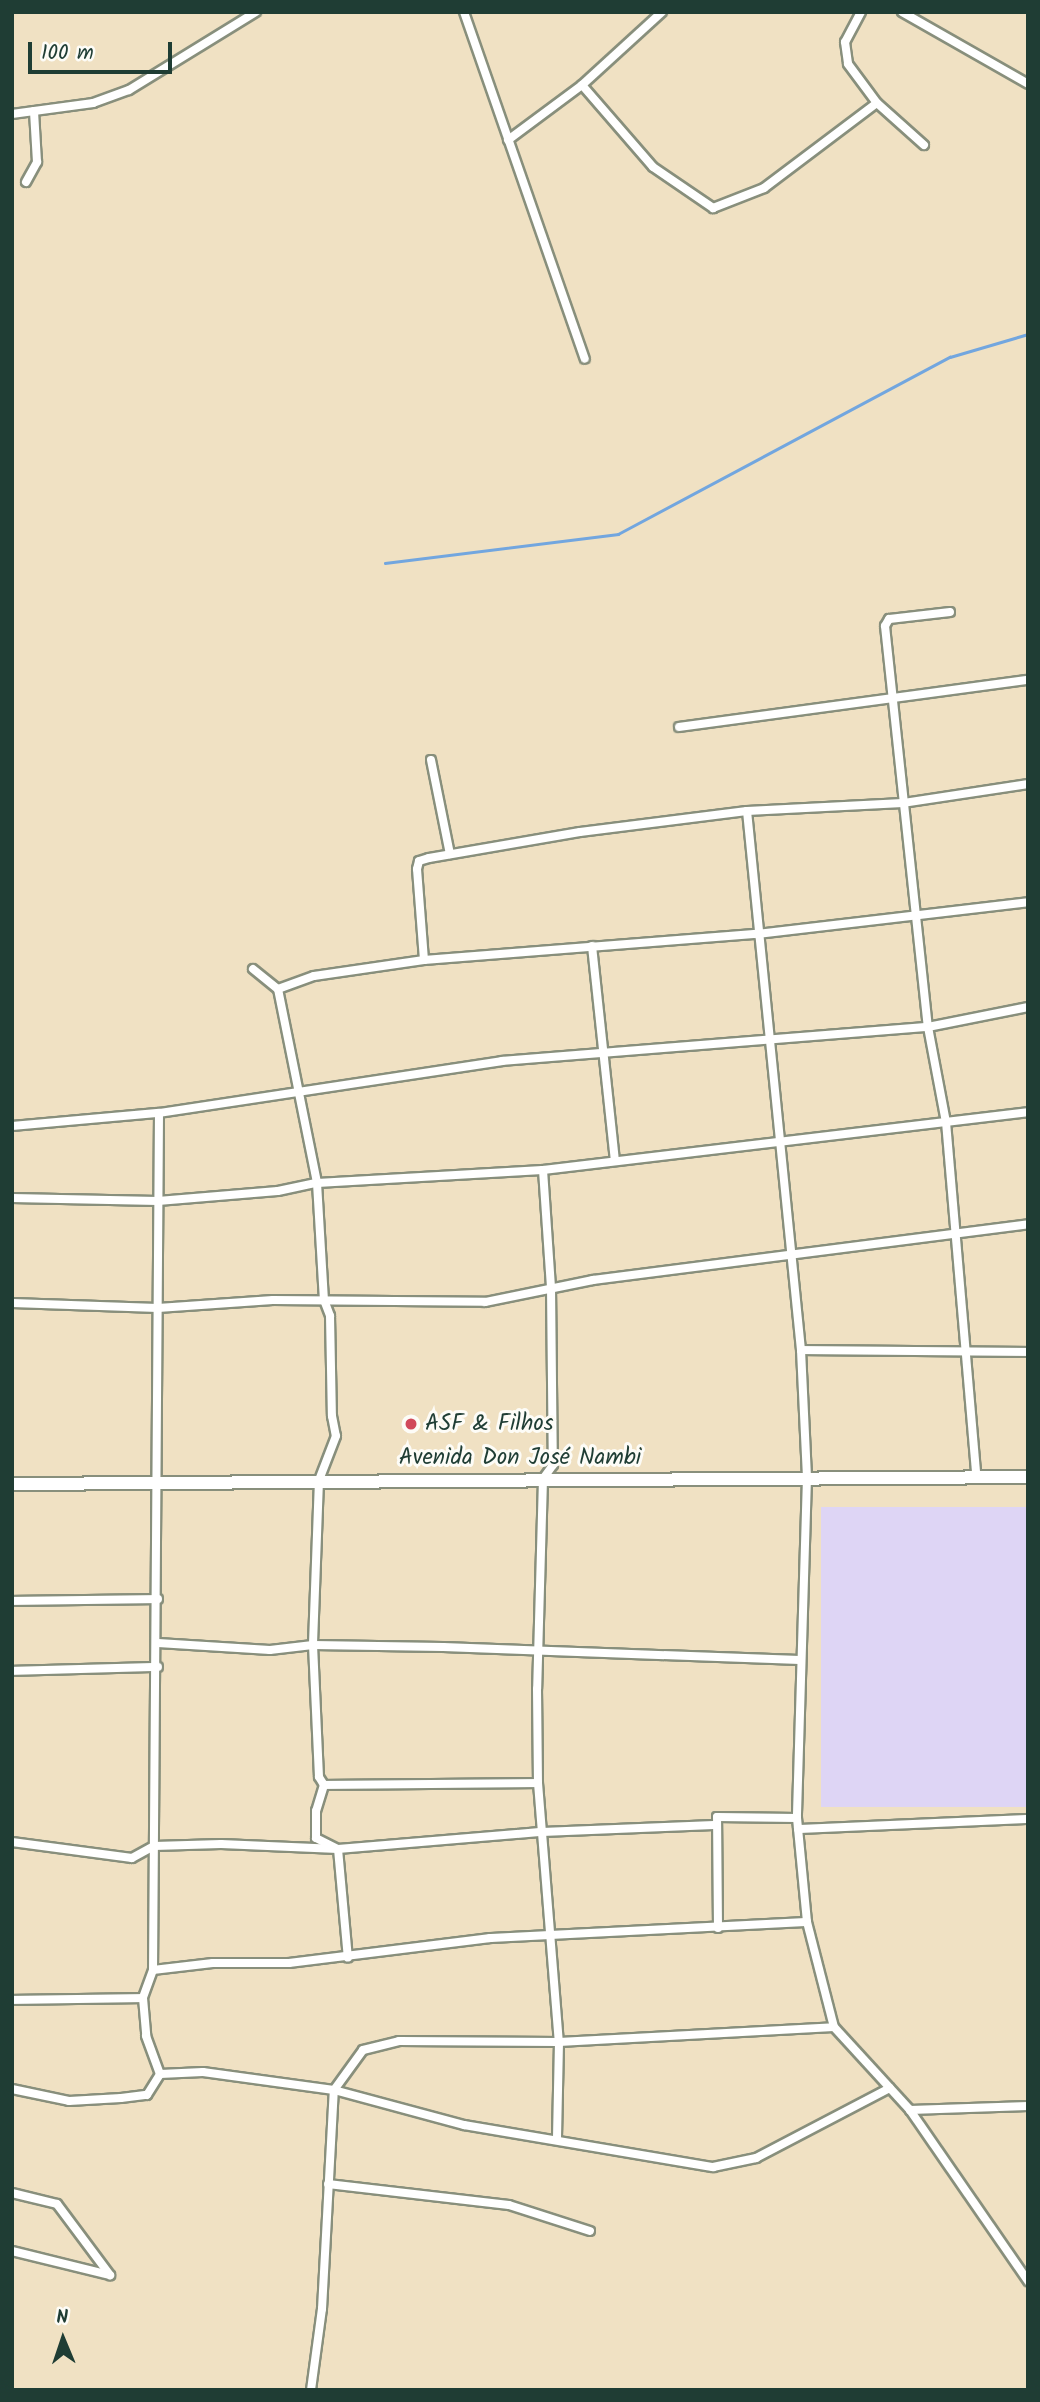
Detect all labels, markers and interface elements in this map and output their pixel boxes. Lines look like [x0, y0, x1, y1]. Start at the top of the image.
scale bar [32, 28, 175, 72]
text: 100 m [41, 37, 94, 70]
place label: ASF & Filhos [425, 1410, 554, 1438]
marker: ASF & Filhos [403, 1416, 419, 1432]
street label: Avenida Don José Nambi [399, 1444, 641, 1472]
text: N [56, 2303, 69, 2333]
north arrow [28, 2304, 98, 2374]

